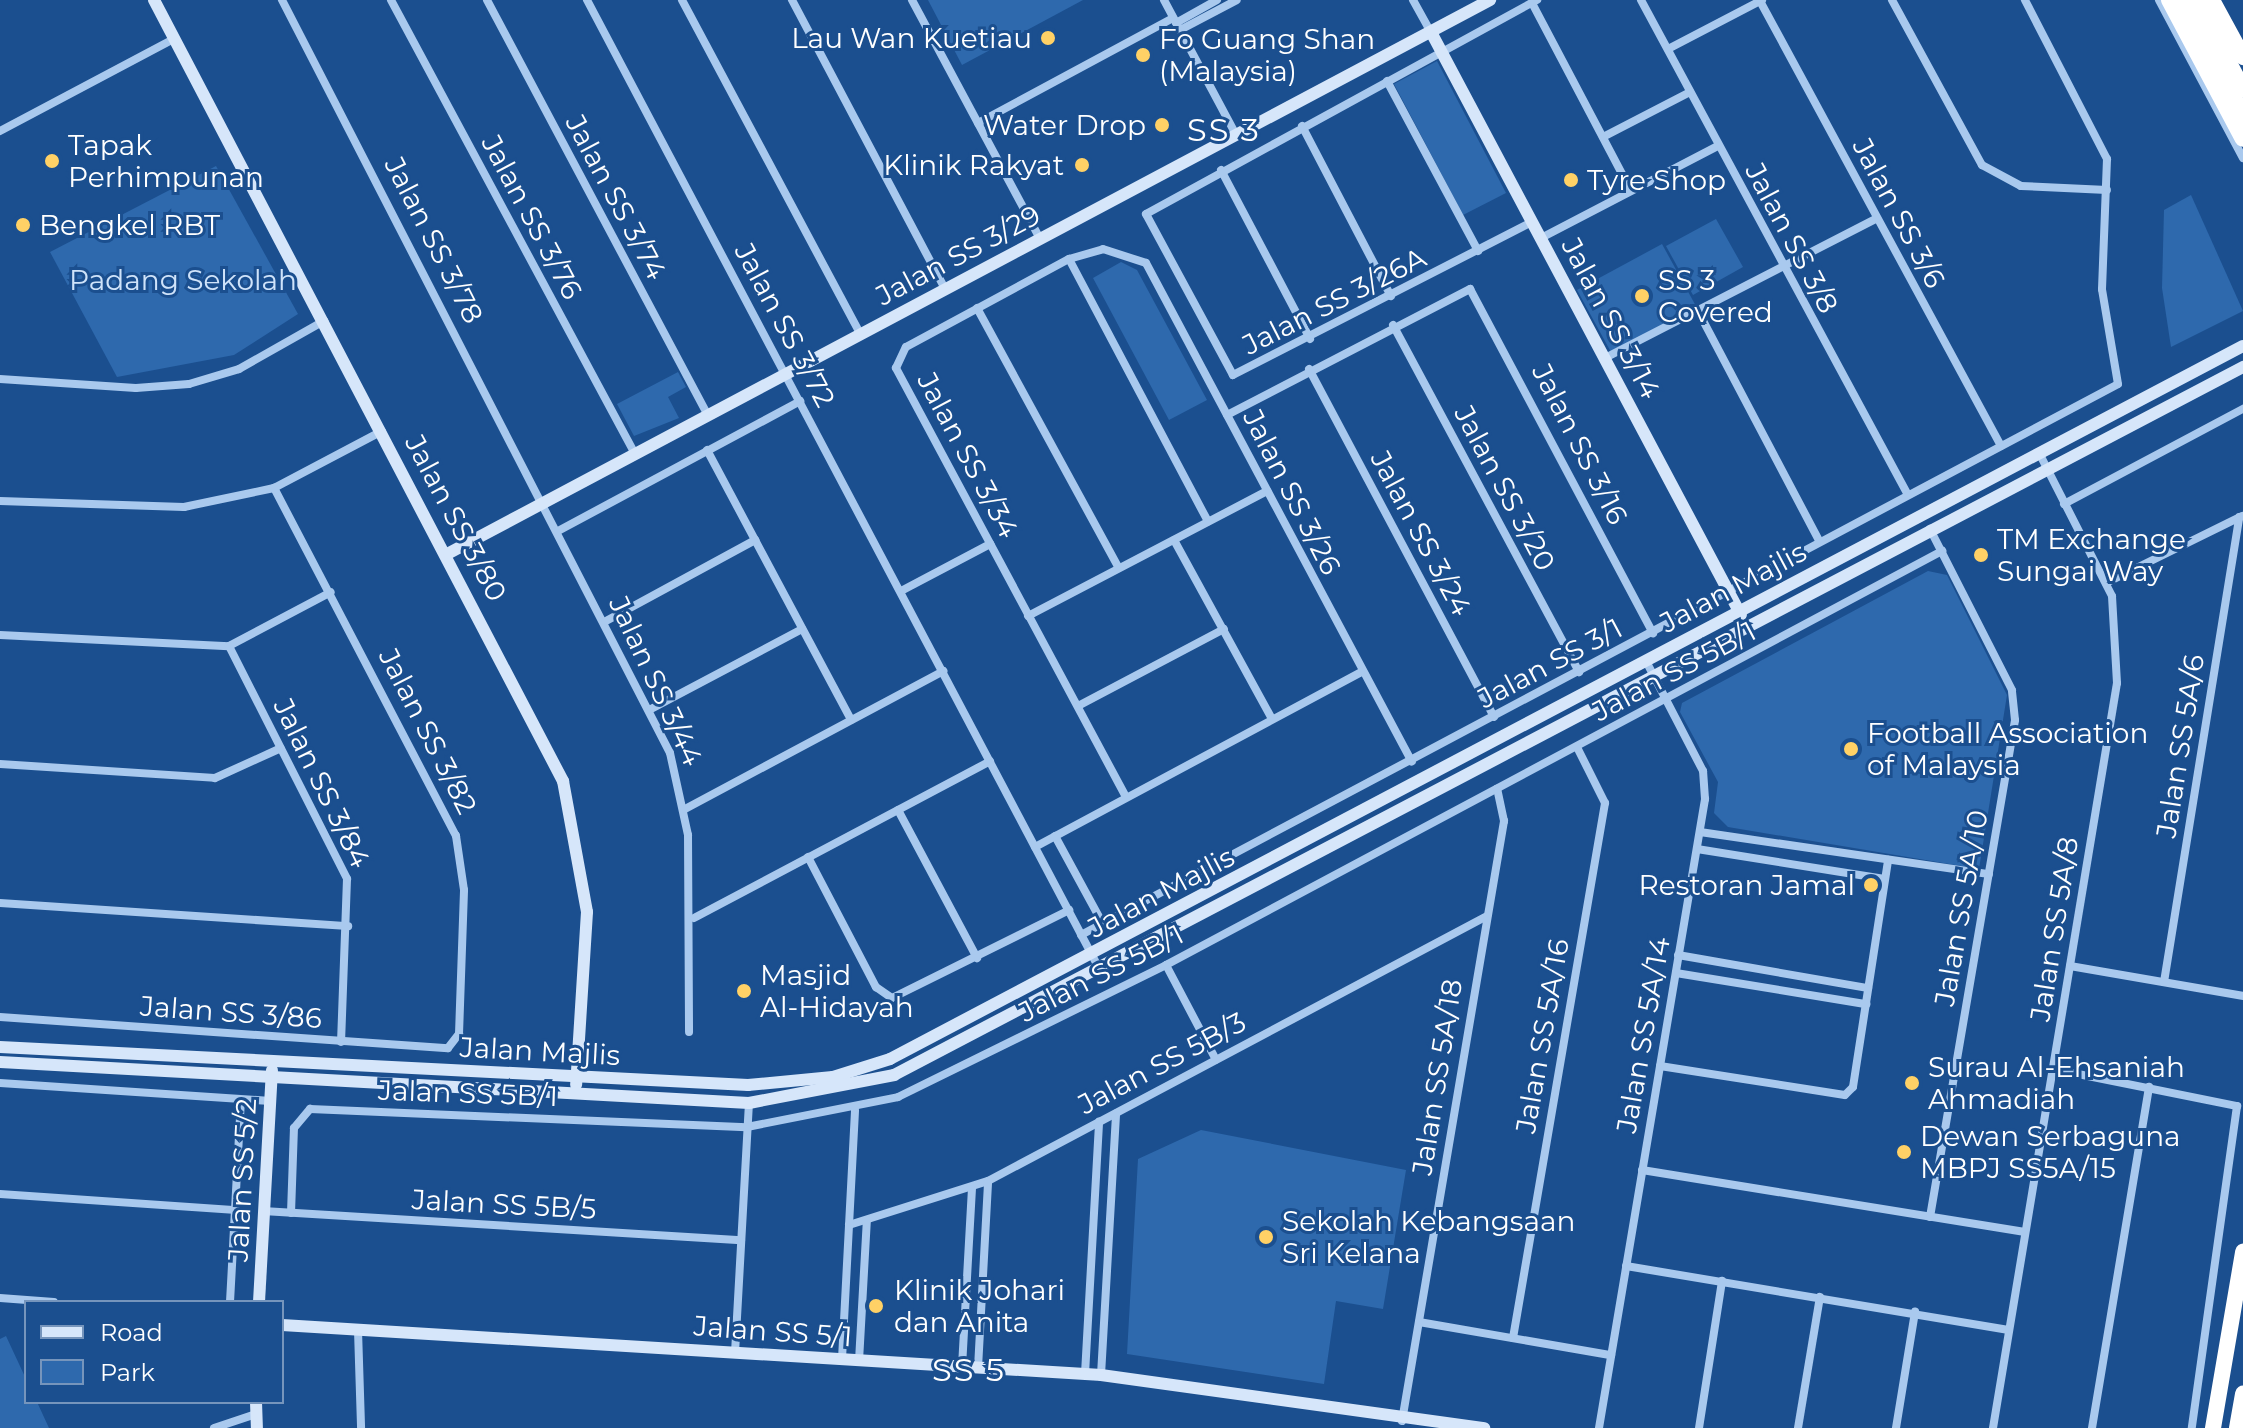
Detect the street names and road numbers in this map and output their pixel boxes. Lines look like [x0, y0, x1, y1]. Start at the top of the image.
street label: Jalan SS 3/74 [559, 109, 673, 285]
street label: Jalan SS 3/76 [475, 129, 589, 305]
street label: Jalan SS 3/6 [1846, 133, 1952, 293]
street label: Jalan SS 3/78 [378, 151, 490, 329]
street label: Jalan SS 3/8 [1738, 157, 1846, 319]
street label: Jalan SS 3/29 [870, 198, 1046, 312]
street label: Jalan SS 3/14 [1555, 232, 1667, 404]
street label: Jalan SS 3/72 [728, 237, 842, 413]
street label: Jalan SS 3/26A [1237, 240, 1431, 362]
street label: Jalan SS 3/16 [1525, 358, 1635, 530]
street label: Jalan SS 3/34 [910, 367, 1026, 543]
street label: Jalan SS 3/20 [1447, 400, 1563, 576]
street label: Jalan SS 3/26 [1236, 404, 1348, 580]
street label: Jalan SS 3/80 [398, 429, 514, 607]
street label: Jalan SS 3/24 [1364, 445, 1478, 621]
street label: Jalan Majlis [1654, 534, 1812, 640]
street label: Jalan SS 3/44 [602, 591, 710, 771]
street label: Jalan SS 3/1 [1472, 611, 1628, 715]
street label: Jalan SS 5B/1 [1587, 614, 1761, 728]
street label: Jalan SS 3/82 [372, 643, 484, 819]
street label: Jalan SS 5A/6 [2149, 652, 2211, 840]
street label: Jalan SS 3/84 [267, 693, 377, 873]
street label: Jalan SS 5A/10 [1927, 807, 1995, 1009]
street label: Jalan SS 5A/8 [2023, 835, 2085, 1023]
street label: Jalan Majlis [1082, 839, 1240, 945]
street label: Jalan SS 5B/1 [1013, 917, 1189, 1029]
street label: Jalan SS 5A/14 [1609, 934, 1677, 1136]
street label: Jalan SS 5A/16 [1508, 936, 1576, 1136]
street label: Jalan SS 5A/18 [1405, 977, 1469, 1177]
street label: Jalan SS 3/86 [139, 989, 323, 1035]
street label: Jalan SS 5B/3 [1073, 1005, 1251, 1121]
street label: Jalan Majlis [459, 1030, 621, 1072]
street label: Jalan SS 5B/1 [378, 1073, 558, 1113]
street label: Jalan SS 5/2 [221, 1097, 263, 1263]
street label: Jalan SS 5B/5 [411, 1182, 597, 1226]
street label: Jalan SS 5/1 [693, 1309, 853, 1353]

